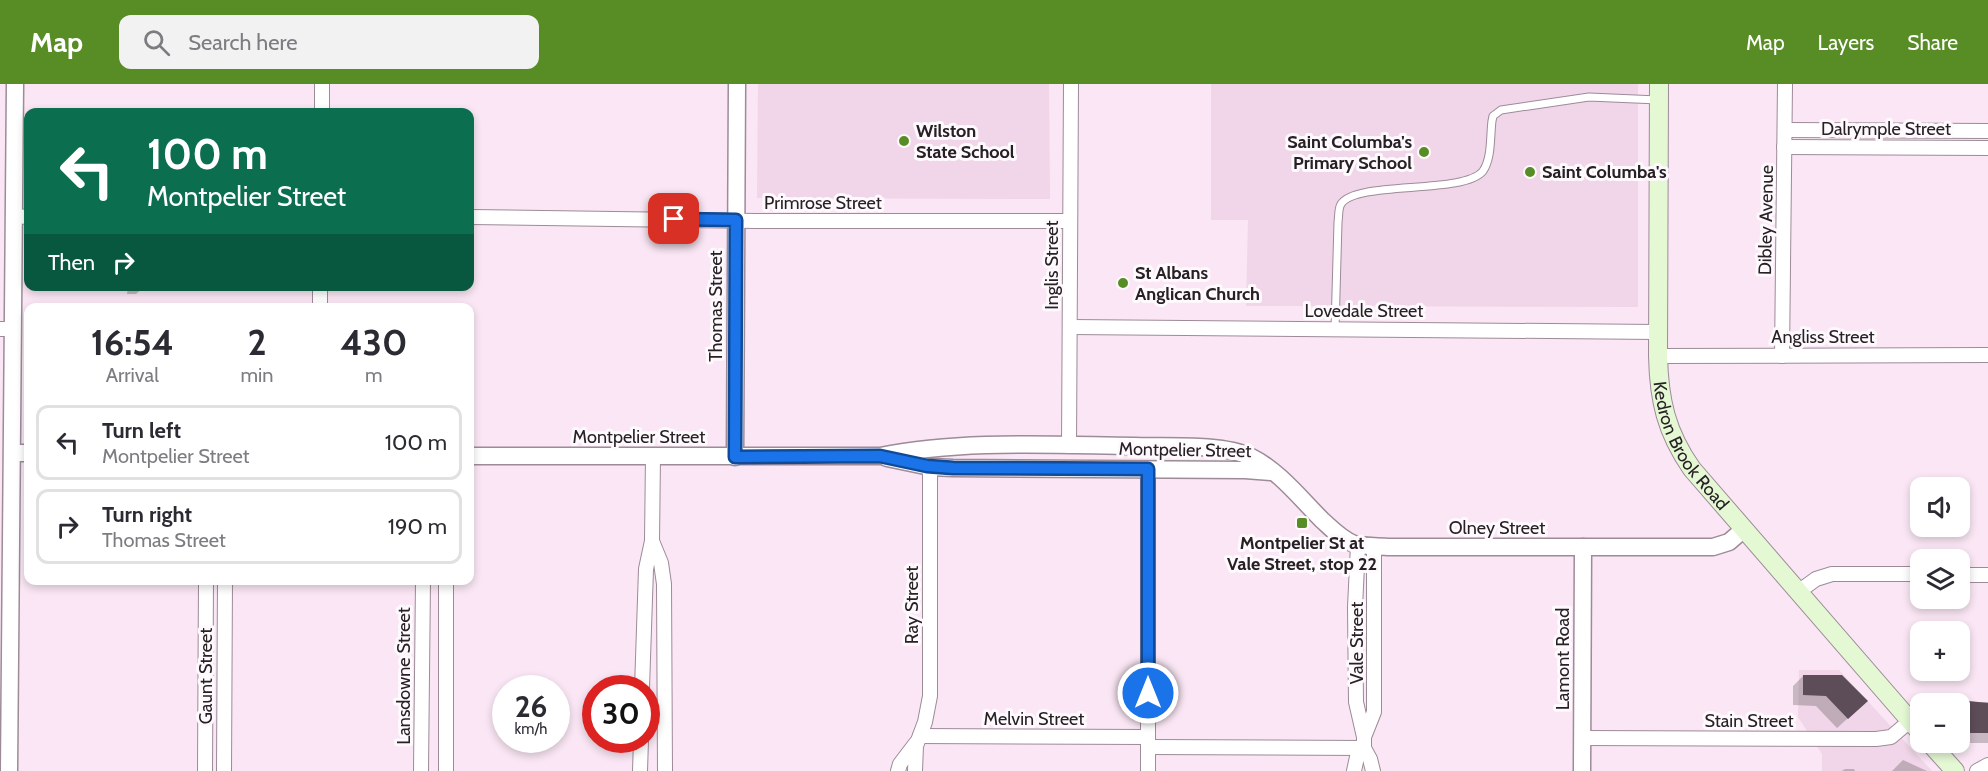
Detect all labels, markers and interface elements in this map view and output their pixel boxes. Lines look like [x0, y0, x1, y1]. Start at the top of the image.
search box [119, 15, 539, 69]
text: Map [30, 25, 83, 59]
icon: search [140, 26, 173, 59]
text: Search here [188, 29, 297, 56]
text: Map [1746, 30, 1785, 55]
text: Layers [1818, 30, 1874, 55]
text: Share [1907, 30, 1958, 55]
street label: Dalrymple Street [1821, 118, 1951, 140]
place label: Wilston State School [916, 120, 1015, 163]
text: 100 m [147, 128, 268, 180]
place label: Saint Columba's Primary School [1287, 131, 1412, 174]
icon: left [48, 132, 126, 210]
marker: Wilston State School [897, 134, 911, 148]
marker: Saint Columba's Primary School [1417, 145, 1431, 159]
place label: Saint Columba's [1542, 161, 1667, 183]
marker: Saint Columba's [1523, 165, 1537, 179]
street label: Dibley Avenue [1754, 165, 1778, 275]
text: Montpelier Street [147, 180, 346, 213]
street label: Primrose Street [764, 192, 882, 214]
pin [648, 193, 699, 244]
icon: arrive [657, 202, 690, 235]
street label: Inglis Street [1041, 220, 1063, 310]
icon: right [107, 246, 140, 279]
text: Then [48, 249, 95, 276]
street label: Thomas Street [705, 250, 727, 362]
place label: St Albans Anglican Church [1135, 262, 1260, 305]
marker: St Albans Anglican Church [1116, 276, 1130, 290]
street label: Lovedale Street [1305, 300, 1423, 322]
text: 16:54 [91, 320, 174, 364]
text: 2 [247, 320, 267, 364]
text: 430 [340, 320, 407, 364]
street label: Angliss Street [1771, 326, 1875, 348]
text: Arrival [106, 363, 159, 387]
text: min [241, 363, 273, 387]
text: m [365, 363, 383, 387]
street label: Kedron Brook Road [1648, 380, 1734, 514]
text: Turn left [102, 417, 181, 444]
icon: left [51, 426, 84, 459]
street label: Montpelier Street [573, 426, 705, 448]
text: 100 m [385, 429, 447, 456]
street label: Montpelier Street [1118, 438, 1252, 462]
text: Montpelier Street [102, 444, 250, 468]
map controls [1910, 477, 1970, 753]
button: sound [1910, 477, 1970, 537]
text: Turn right [102, 501, 192, 528]
icon: right [51, 510, 84, 543]
text: 190 m [388, 513, 447, 540]
marker: Montpelier St at Vale Street, stop 22 [1295, 516, 1309, 530]
street label: Olney Street [1449, 517, 1545, 539]
text: Thomas Street [102, 528, 226, 552]
place label: Montpelier St at Vale Street, stop 22 [1227, 532, 1377, 575]
button: layers [1910, 549, 1970, 609]
street label: Ray Street [901, 566, 923, 644]
street label: Vale Street [1346, 602, 1368, 684]
street label: Lansdowne Street [393, 607, 415, 745]
street label: Lamont Road [1552, 608, 1574, 710]
button: + [1910, 621, 1970, 681]
street label: Gaunt Street [195, 628, 217, 724]
position arrow [1116, 661, 1180, 725]
speed limit sign: 30 [582, 675, 660, 753]
text: 26 [515, 688, 547, 725]
button: − [1910, 693, 1970, 753]
street label: Melvin Street [984, 708, 1084, 730]
street label: Stain Street [1704, 710, 1794, 732]
text: km/h [515, 720, 547, 738]

